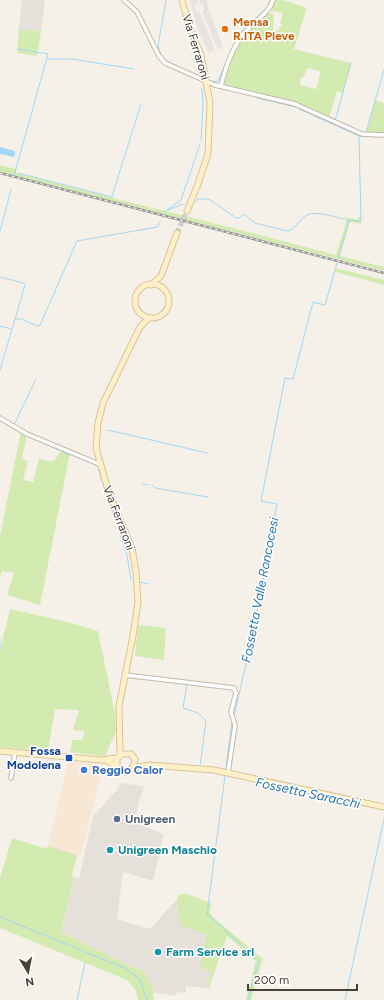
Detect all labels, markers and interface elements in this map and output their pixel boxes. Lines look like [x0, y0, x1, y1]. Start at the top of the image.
street label: Via Ferraroni [179, 12, 213, 82]
place label: Mensa R.ITA Pieve [233, 15, 295, 43]
marker: Mensa R.ITA Pieve [220, 24, 230, 34]
street label: Via Ferraroni [100, 484, 138, 552]
water label: Fossetta Valle Roncocesi [239, 515, 282, 664]
place label: Fossa Modolena [7, 744, 61, 772]
marker: Fossa Modolena [64, 753, 74, 763]
place label: Reggio Calor [92, 763, 164, 777]
marker: Reggio Calor [79, 765, 89, 775]
water label: Fossetta Saracchi [254, 775, 363, 812]
place label: Unigreen [125, 812, 175, 826]
marker: Unigreen [112, 814, 122, 824]
place label: Unigreen Maschio [118, 843, 217, 857]
marker: Unigreen Maschio [105, 845, 115, 855]
place label: Farm Service srl [166, 945, 254, 959]
marker: Farm Service srl [153, 947, 163, 957]
north arrow [8, 952, 48, 992]
scale bar [248, 966, 357, 992]
text: 200 m [254, 973, 289, 987]
text: N [24, 974, 35, 988]

